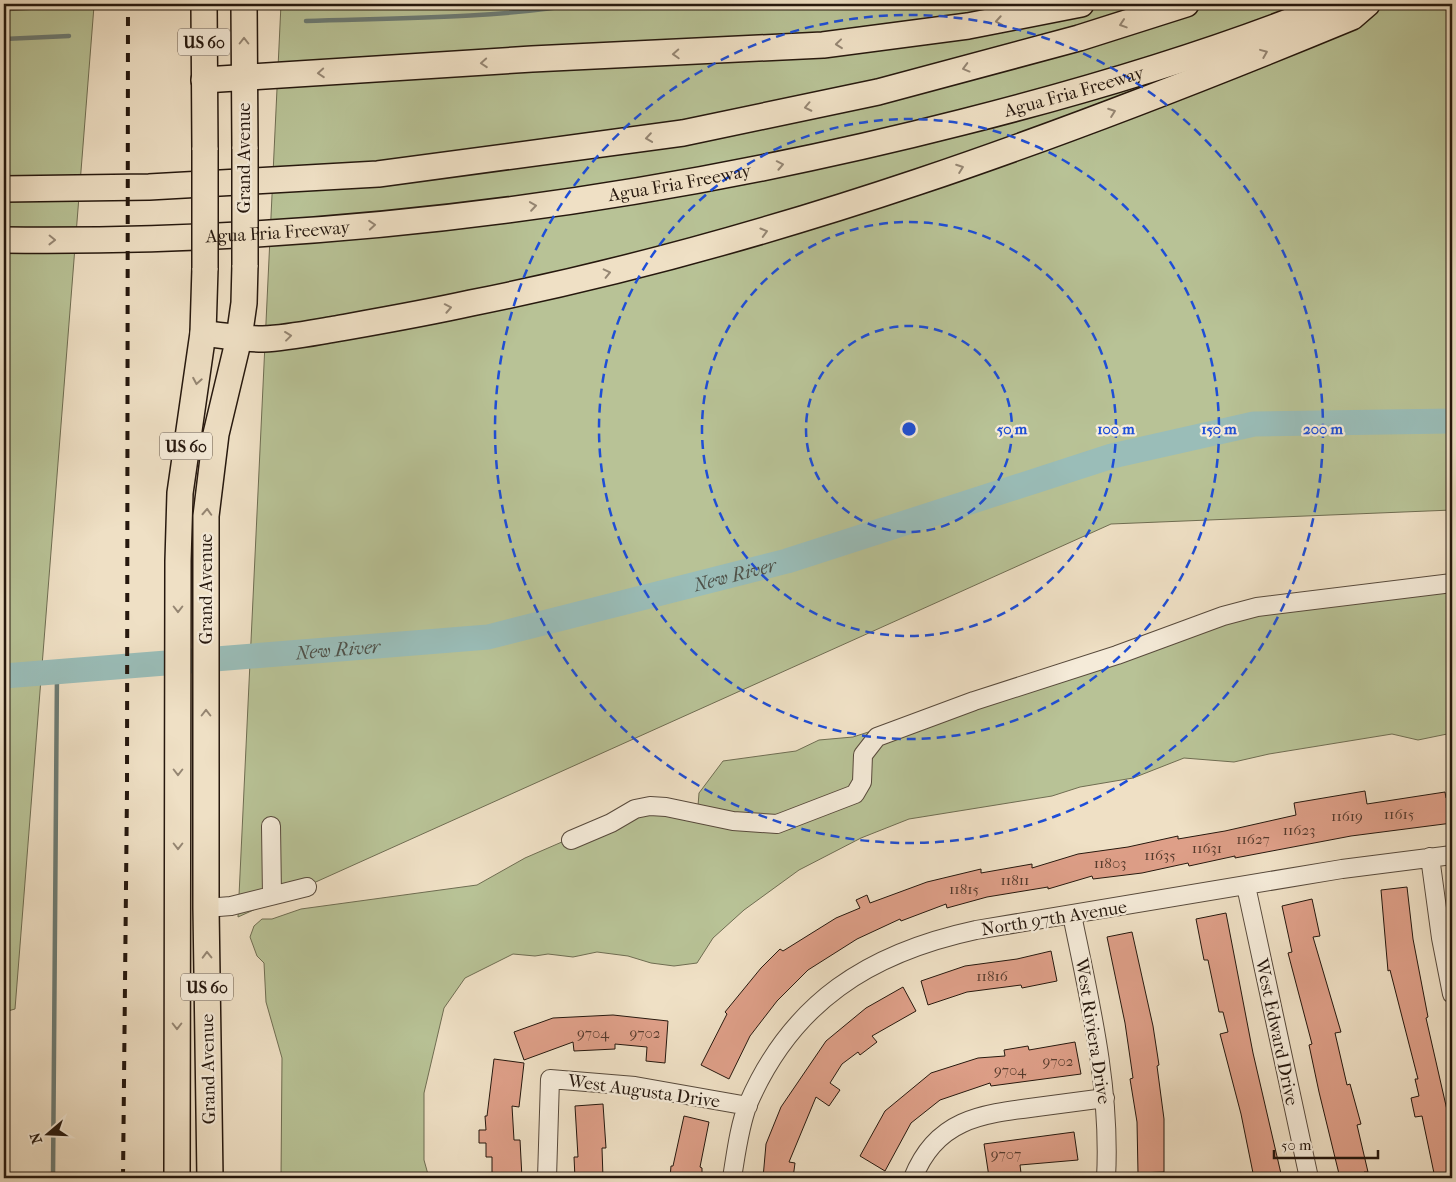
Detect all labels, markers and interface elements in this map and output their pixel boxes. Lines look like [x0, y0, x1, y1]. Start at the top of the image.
one-way arrow [995, 15, 1004, 25]
one-way arrow [1119, 18, 1127, 28]
road number: US 60 [178, 28, 230, 56]
one-way arrow [239, 37, 249, 44]
one-way arrow [834, 38, 842, 49]
one-way arrow [672, 48, 680, 59]
one-way arrow [1259, 49, 1268, 59]
one-way arrow [479, 57, 487, 68]
one-way arrow [962, 62, 971, 73]
street label: Agua Fria Freeway [1001, 62, 1148, 122]
one-way arrow [317, 68, 325, 79]
one-way arrow [804, 101, 813, 111]
street label: Grand Avenue [234, 102, 255, 213]
one-way arrow [1108, 108, 1116, 118]
one-way arrow [645, 132, 653, 142]
street label: Agua Fria Freeway [606, 160, 754, 206]
one-way arrow [775, 160, 784, 170]
one-way arrow [955, 164, 964, 174]
one-way arrow [530, 201, 538, 212]
street label: Agua Fria Freeway [204, 217, 352, 248]
one-way arrow [368, 220, 376, 231]
one-way arrow [759, 227, 767, 237]
one-way arrow [49, 235, 57, 245]
one-way arrow [602, 268, 611, 279]
one-way arrow [443, 303, 452, 314]
one-way arrow [284, 331, 292, 342]
one-way arrow [193, 377, 203, 385]
centre of rings [900, 420, 918, 438]
text: 50 m [997, 420, 1028, 438]
text: 100 m [1097, 420, 1135, 438]
text: 150 m [1201, 420, 1237, 438]
text: 200 m [1303, 420, 1343, 438]
road number: US 60 [160, 432, 212, 460]
one-way arrow [201, 508, 212, 516]
street label: Grand Avenue [196, 533, 217, 644]
water label: New River [690, 554, 780, 597]
one-way arrow [173, 606, 183, 614]
water label: New River [294, 636, 382, 665]
one-way arrow [201, 709, 211, 716]
one-way arrow [173, 768, 183, 776]
house number: 11615 [1384, 805, 1414, 823]
house number: 11619 [1331, 807, 1363, 825]
house number: 11623 [1283, 821, 1315, 839]
house number: 11627 [1236, 830, 1270, 848]
house number: 11631 [1192, 839, 1222, 857]
one-way arrow [173, 842, 183, 850]
house number: 11635 [1144, 846, 1176, 864]
house number: 11803 [1094, 854, 1126, 872]
house number: 11811 [1001, 871, 1029, 889]
house number: 11815 [949, 880, 979, 898]
street label: North 97th Avenue [980, 897, 1128, 940]
one-way arrow [202, 950, 212, 958]
street label: West Riviera Drive [1070, 956, 1114, 1106]
street label: West Edward Drive [1250, 956, 1302, 1108]
house number: 11816 [976, 967, 1009, 985]
road number: US 60 [181, 974, 233, 1000]
street label: Grand Avenue [197, 1013, 220, 1125]
one-way arrow [172, 1022, 182, 1030]
house number: 9704 [577, 1024, 610, 1042]
house number: 9702 [629, 1024, 661, 1042]
house number: 9702 [1042, 1052, 1074, 1070]
house number: 9704 [994, 1061, 1027, 1079]
street label: West Augusta Drive [566, 1070, 721, 1113]
north arrow [22, 1110, 72, 1160]
scale bar [1274, 1127, 1377, 1159]
text: N [26, 1130, 46, 1146]
text: 50 m [1281, 1136, 1312, 1154]
house number: 9707 [991, 1145, 1021, 1163]

